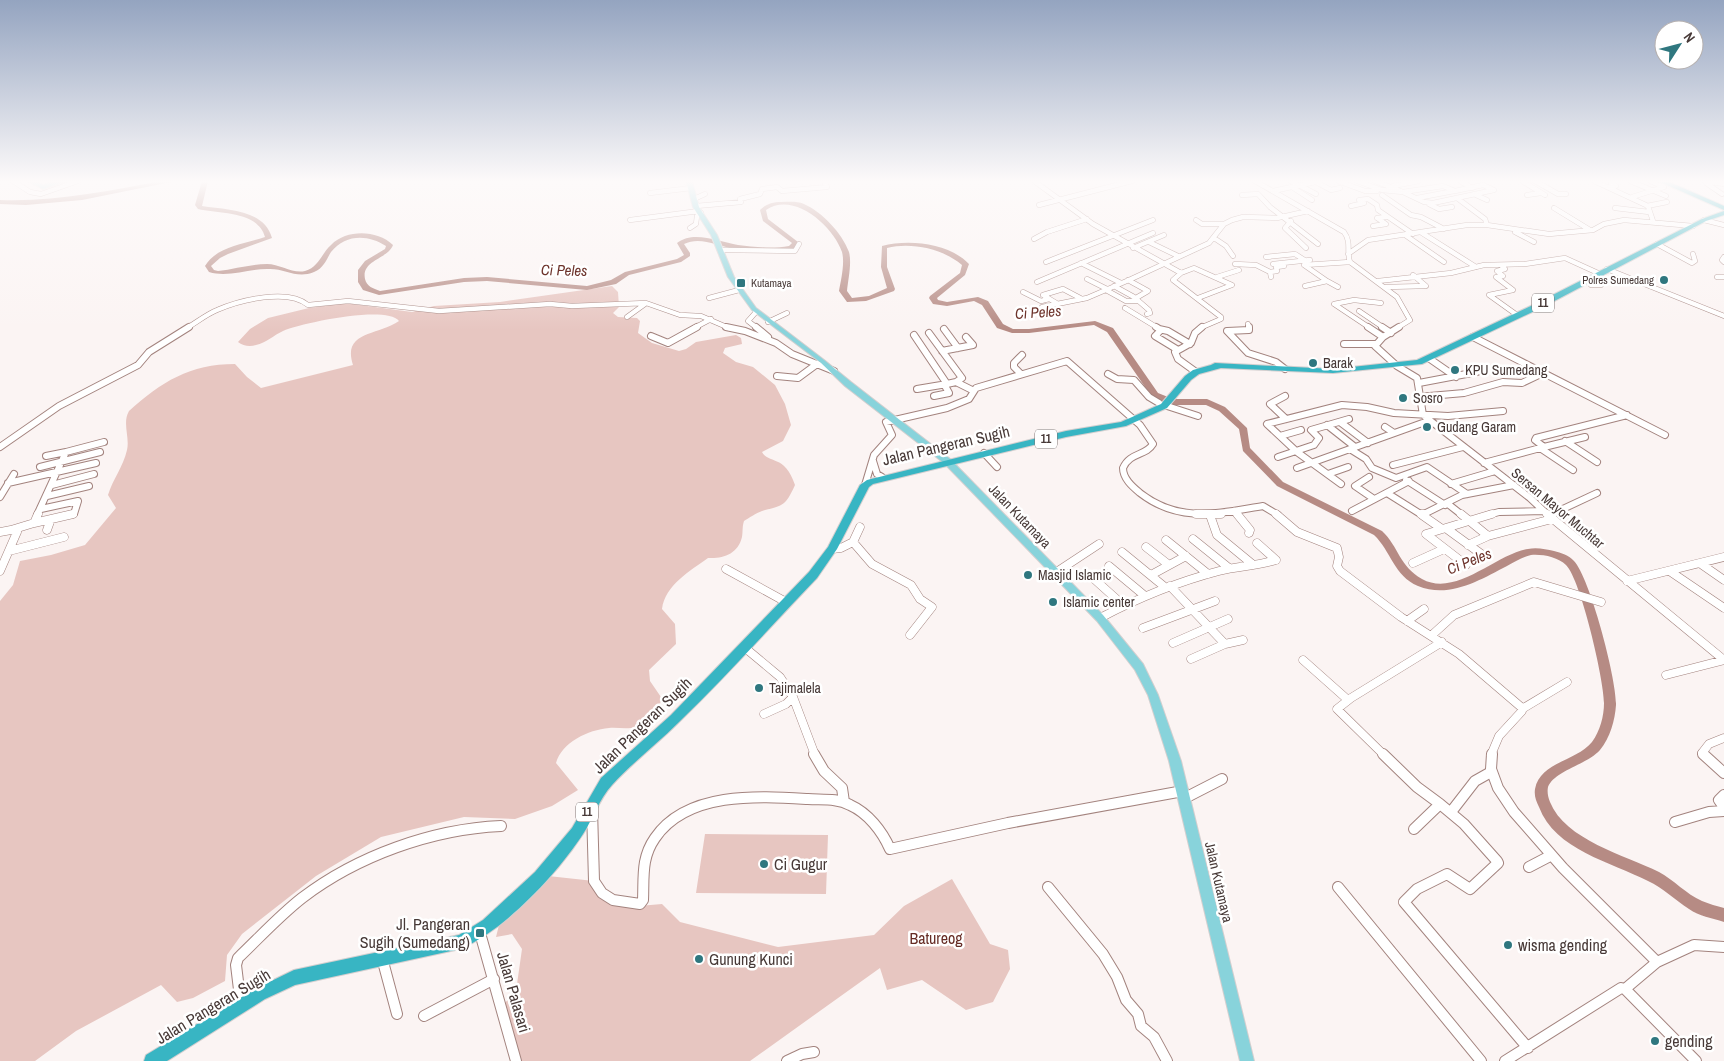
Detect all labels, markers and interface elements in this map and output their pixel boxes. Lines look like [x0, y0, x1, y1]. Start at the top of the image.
north arrow [1654, 20, 1704, 70]
text: N [1680, 29, 1699, 46]
water label: Ci Peles [541, 259, 587, 281]
place label: Polres Sumedang [1582, 273, 1654, 287]
marker: Polres Sumedang [1658, 274, 1670, 286]
place label: Kutamaya [751, 276, 792, 290]
marker: Kutamaya [735, 277, 747, 289]
road number: 11 [1532, 294, 1554, 312]
water label: Ci Peles [1014, 300, 1062, 324]
place label: Barak [1323, 354, 1353, 372]
marker: Barak [1307, 357, 1319, 369]
place label: KPU Sumedang [1465, 361, 1548, 379]
marker: KPU Sumedang [1449, 364, 1461, 376]
place label: Sosro [1413, 389, 1443, 407]
marker: Sosro [1397, 392, 1409, 404]
place label: Gudang Garam [1437, 418, 1516, 436]
street label: Jalan Pangeran Sugih [880, 420, 1012, 470]
marker: Gudang Garam [1421, 421, 1433, 433]
road number: 11 [1035, 429, 1057, 448]
street label: Sersan Mayor Muchtar [1508, 464, 1608, 552]
street label: Jalan Kutamaya [985, 480, 1055, 552]
water label: Ci Peles [1444, 543, 1494, 579]
place label: Masjid Islamic [1038, 566, 1112, 584]
marker: Masjid Islamic [1022, 569, 1034, 581]
place label: Islamic center [1063, 593, 1135, 611]
marker: Islamic center [1047, 596, 1059, 608]
street label: Jalan Pangeran Sugih [588, 672, 696, 778]
place label: Tajimalela [769, 679, 822, 697]
marker: Tajimalela [753, 682, 765, 694]
road number: 11 [576, 802, 598, 822]
street label: Jalan Kutamaya [1201, 840, 1237, 925]
place label: Ci Gugur [774, 853, 828, 875]
marker: Ci Gugur [758, 858, 770, 870]
place label: Jl. Pangeran Sugih (Sumedang) [360, 913, 470, 953]
marker: Jl. Pangeran Sugih (Sumedang) [474, 927, 486, 939]
park label: Batureog [909, 927, 963, 949]
place label: wisma gending [1518, 934, 1608, 956]
marker: wisma gending [1502, 939, 1514, 951]
place label: Gunung Kunci [709, 948, 793, 970]
street label: Jalan Palasari [492, 949, 536, 1035]
marker: Gunung Kunci [693, 953, 705, 965]
street label: Jalan Pangeran Sugih [152, 963, 274, 1049]
place label: gending [1665, 1030, 1713, 1052]
marker: gending [1649, 1035, 1661, 1047]

